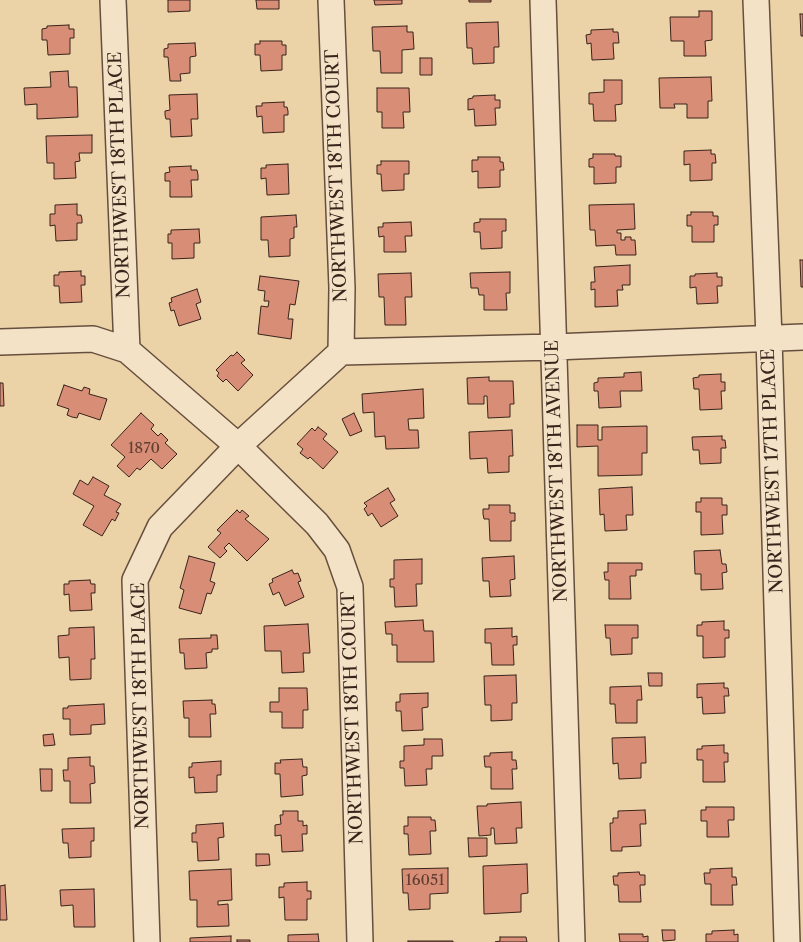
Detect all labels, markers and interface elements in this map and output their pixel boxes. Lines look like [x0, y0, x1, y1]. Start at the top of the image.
street label: NORTHWEST 18TH COURT [322, 49, 352, 303]
street label: NORTHWEST 18TH PLACE [105, 51, 135, 299]
street label: NORTHWEST 18TH AVENUE [542, 339, 572, 603]
street label: NORTHWEST 17TH PLACE [758, 348, 788, 594]
house number: 1870 [128, 440, 160, 458]
street label: NORTHWEST 18TH PLACE [128, 582, 154, 830]
street label: NORTHWEST 18TH COURT [338, 591, 368, 845]
house number: 16051 [405, 872, 445, 890]

